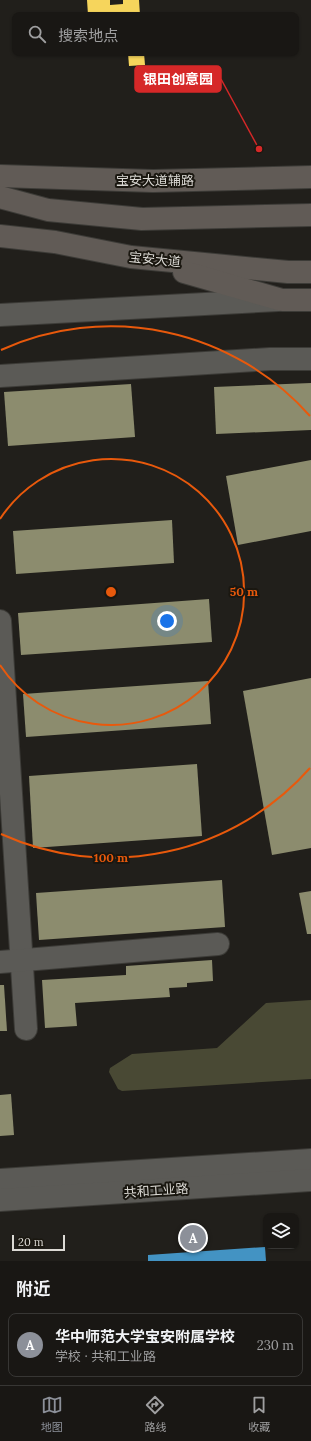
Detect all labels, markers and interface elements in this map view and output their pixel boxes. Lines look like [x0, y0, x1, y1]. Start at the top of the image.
search box [12, 12, 299, 56]
icon: search [26, 23, 48, 45]
text: 搜索地点 [58, 26, 118, 45]
callout: 银田创意园 [135, 66, 221, 92]
text: 银田创意园 [143, 70, 213, 88]
street label: 宝安大道辅路 [116, 172, 194, 189]
street label: 宝安大道 [128, 248, 182, 271]
text: 50 m [230, 584, 258, 599]
centre of rings [104, 585, 118, 599]
your location [157, 611, 177, 631]
text: 100 m [94, 850, 128, 865]
street label: 共和工业路 [123, 1180, 189, 1201]
map controls [263, 1213, 299, 1249]
button: layers [263, 1213, 299, 1249]
pin: A [180, 1223, 206, 1253]
scale bar [12, 1233, 65, 1252]
text: 20 m [18, 1235, 43, 1249]
text: 附近 [16, 1278, 50, 1300]
text: 华中师范大学宝安附属学校 [55, 1327, 235, 1346]
text: A [26, 1337, 34, 1354]
text: 230 m [257, 1337, 294, 1354]
text: 学校 · 共和工业路 [55, 1348, 156, 1365]
tab: 地图 [41, 1394, 63, 1434]
tab: 路线 [144, 1394, 166, 1434]
tab: 收藏 [248, 1394, 270, 1434]

